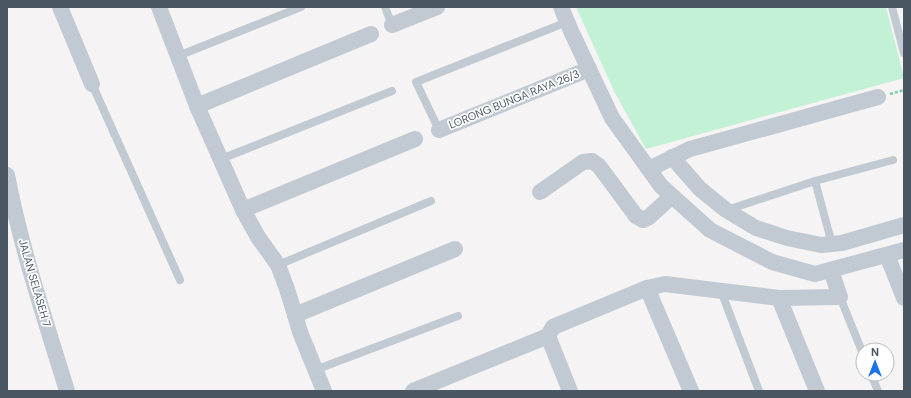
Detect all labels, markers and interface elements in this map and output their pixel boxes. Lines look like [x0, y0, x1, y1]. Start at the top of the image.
street label: LORONG BUNGA RAYA 26/3 [447, 66, 581, 132]
street label: JALAN SELASEH 7 [16, 237, 54, 329]
north arrow [855, 342, 895, 382]
text: N [871, 345, 879, 359]

